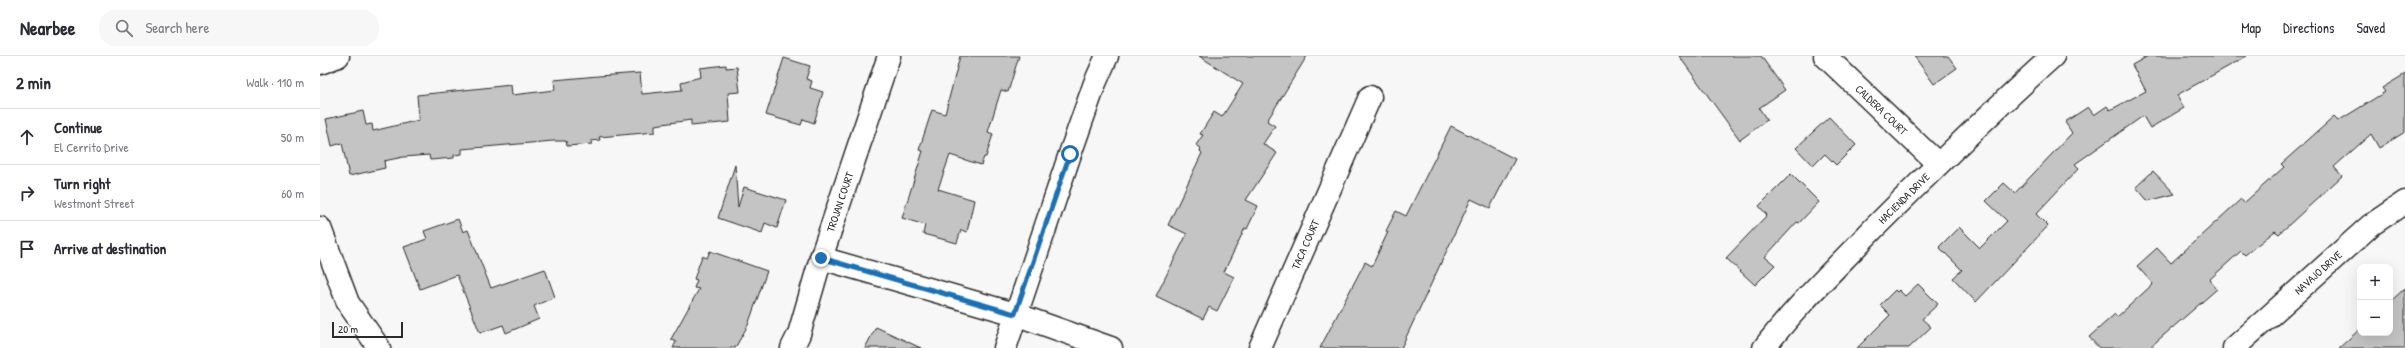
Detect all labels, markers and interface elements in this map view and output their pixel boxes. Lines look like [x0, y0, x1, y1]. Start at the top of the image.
search box [99, 10, 379, 46]
text: Nearbee [20, 15, 75, 41]
icon: search [113, 17, 135, 39]
text: Search here [145, 17, 210, 38]
text: Map [2241, 18, 2261, 37]
text: Directions [2283, 18, 2334, 37]
text: Saved [2356, 18, 2385, 37]
text: 2 min [16, 71, 51, 94]
text: Walk · 110 m [246, 73, 304, 91]
street label: CALDERA COURT [1852, 82, 1911, 139]
text: Continue [54, 117, 102, 138]
icon: ahead [16, 126, 38, 148]
text: 50 m [281, 128, 304, 146]
text: El Cerrito Drive [54, 138, 129, 156]
route start [1061, 145, 1079, 163]
street label: TROJAN COURT [823, 169, 857, 234]
street label: HACIENDA DRIVE [1875, 170, 1933, 227]
text: Turn right [54, 173, 110, 194]
icon: right [16, 182, 38, 204]
text: 60 m [281, 184, 304, 202]
text: Westmont Street [54, 194, 134, 212]
street label: TACA COURT [1288, 217, 1323, 272]
icon: arrive [16, 238, 38, 260]
text: Arrive at destination [54, 238, 166, 259]
street label: NAVAJO DRIVE [2291, 247, 2345, 298]
route end [812, 249, 830, 267]
map controls [2357, 264, 2393, 336]
button: + [2357, 264, 2393, 300]
button: − [2357, 300, 2393, 336]
scale bar [332, 320, 403, 339]
text: 20 m [338, 322, 358, 336]

